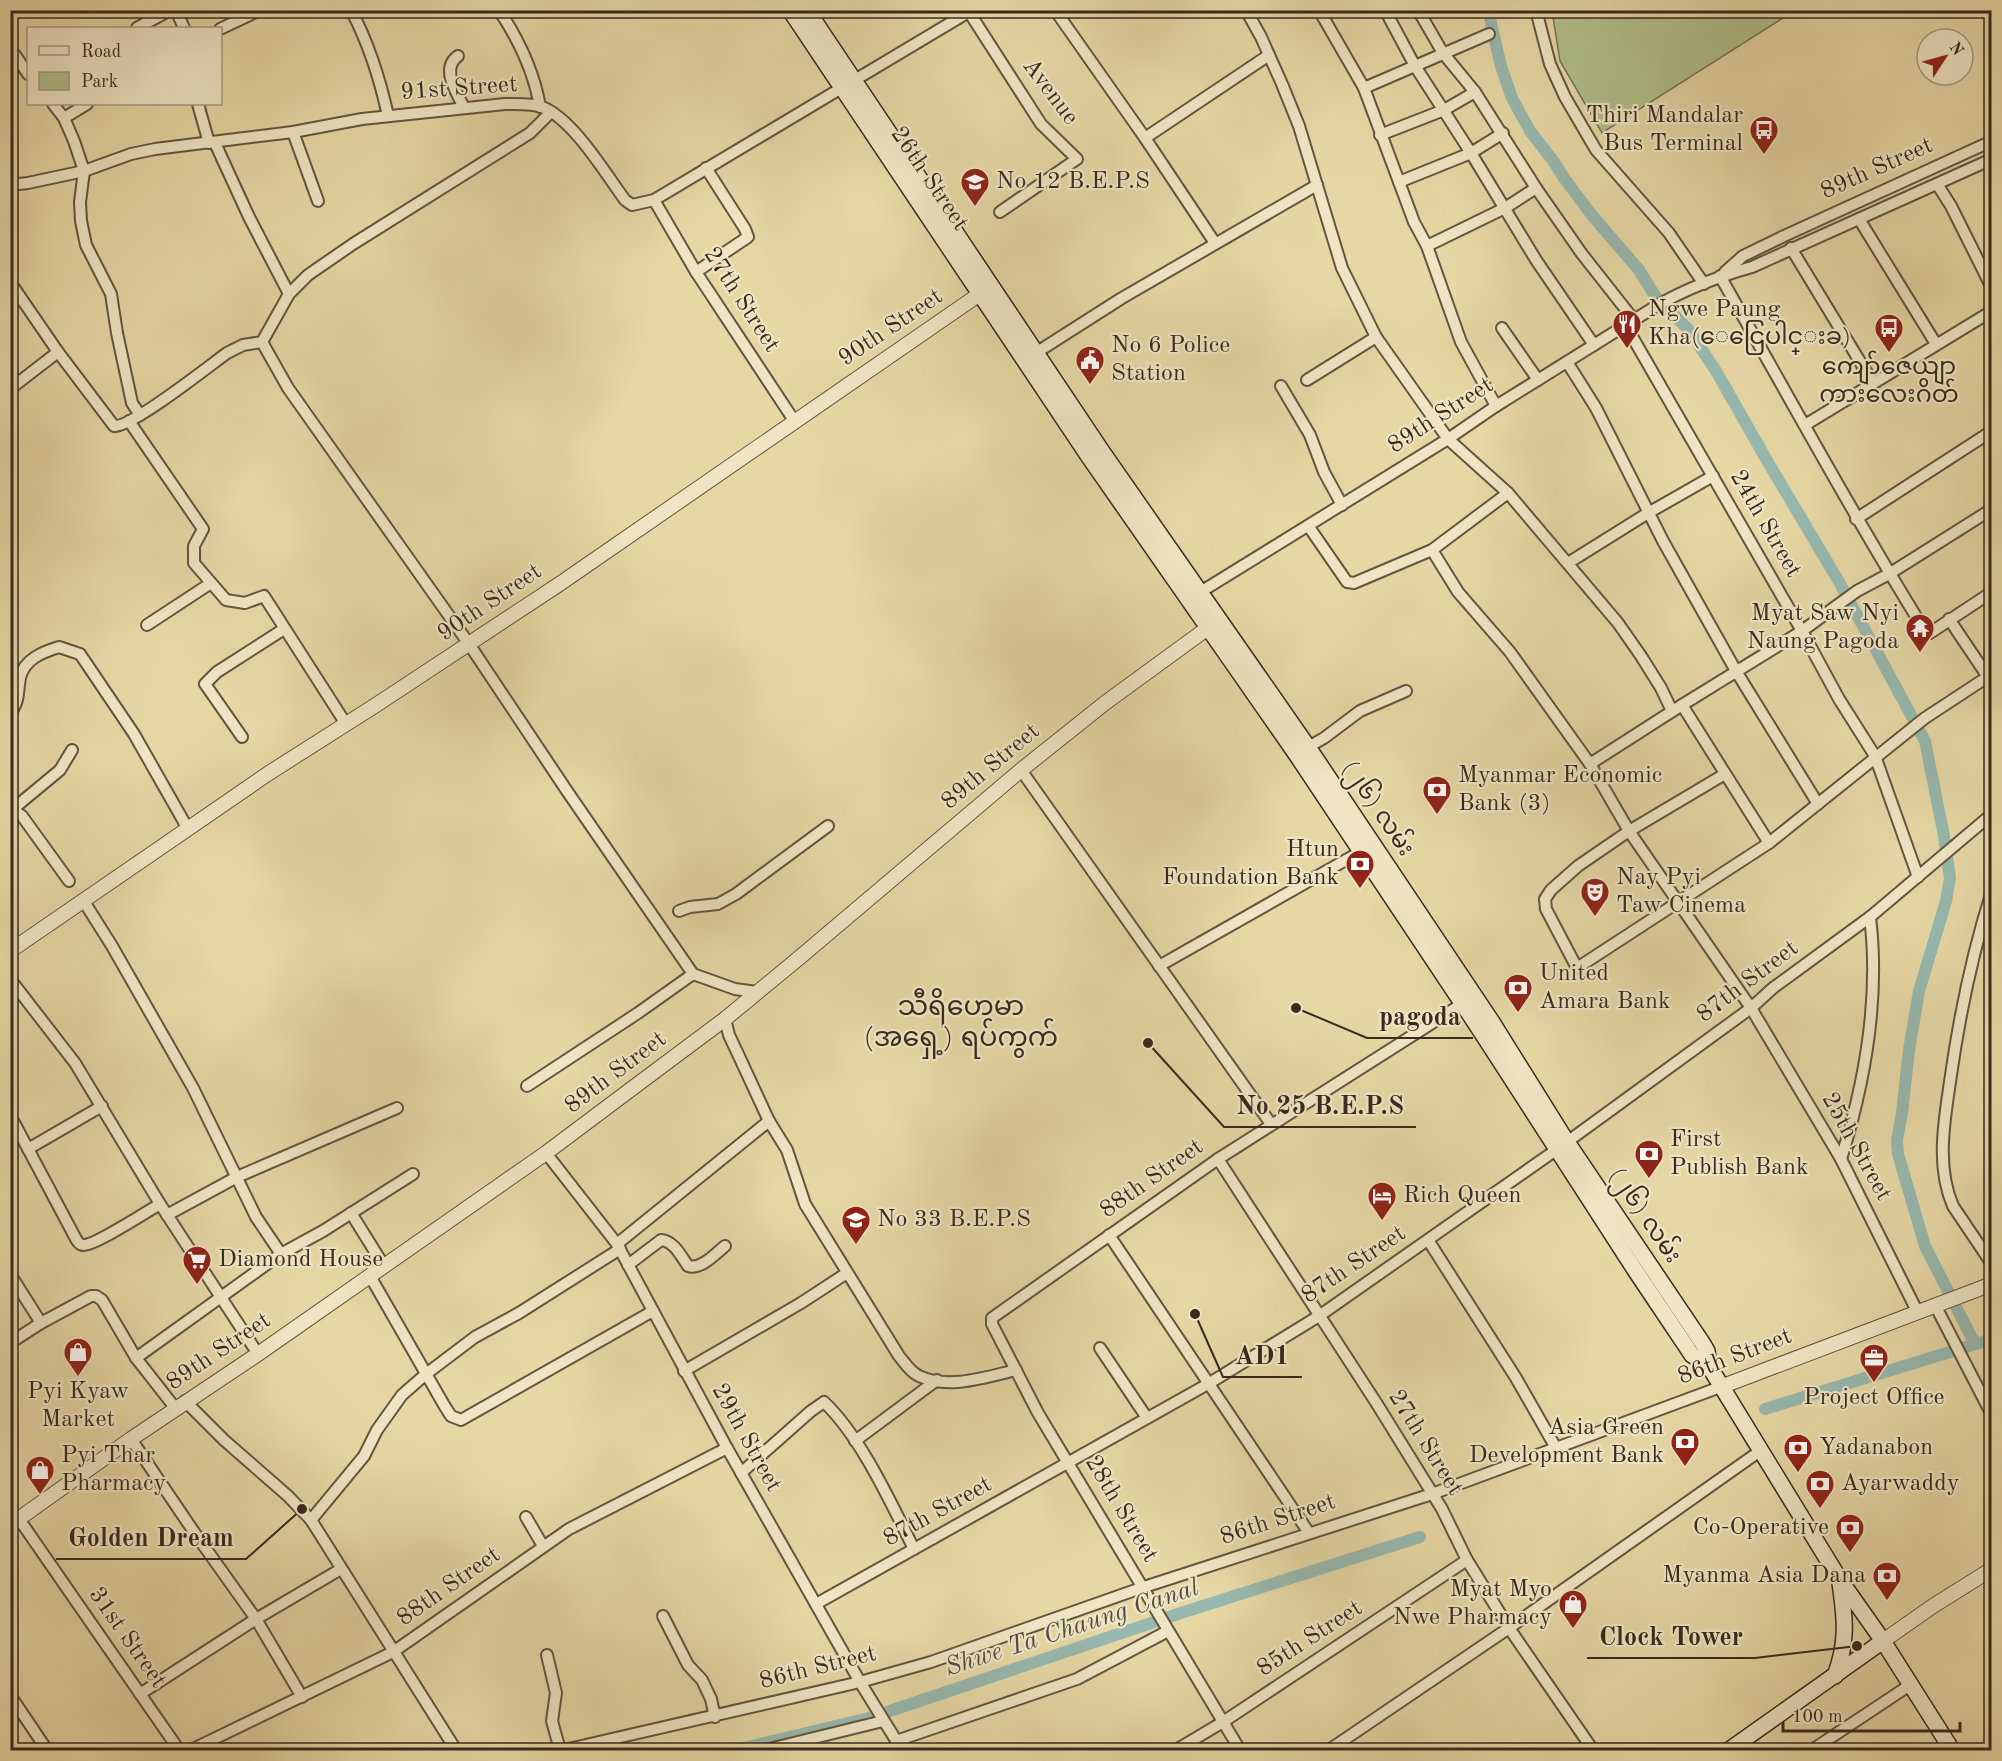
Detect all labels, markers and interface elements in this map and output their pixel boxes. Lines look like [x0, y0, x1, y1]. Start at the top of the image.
legend [27, 27, 222, 105]
north arrow [1915, 27, 1975, 87]
text: N [1945, 40, 1966, 60]
text: Road [81, 43, 121, 61]
street label: Avenue [1017, 54, 1083, 130]
text: Park [81, 73, 118, 91]
street label: 91st Street [400, 73, 518, 105]
place label: Thiri Mandalar Bus Terminal [1586, 104, 1743, 156]
bus stop icon: Thiri Mandalar Bus Terminal [1748, 114, 1780, 156]
street label: 26th Street [886, 123, 972, 235]
street label: 89th Street [1817, 134, 1937, 204]
school or university icon: No 12 B.E.P.S [959, 166, 991, 208]
place label: No 12 B.E.P.S [996, 170, 1150, 194]
street label: 27th Street [698, 243, 784, 357]
street label: 90th Street [835, 285, 947, 371]
place label: Ngwe Paung Kha(ေငြေပါင္းခ) [1648, 298, 1851, 355]
restaurant icon: Ngwe Paung Kha(ေငြေပါင္းခ) [1611, 308, 1643, 350]
bus stop icon: ကျော်ဇေယျာ ကားလေးဂိတ် [1873, 312, 1905, 354]
place label: No 6 Police Station [1111, 334, 1230, 386]
public building icon: No 6 Police Station [1074, 344, 1106, 386]
place label: ကျော်ဇေယျာ ကားလေးဂိတ် [1819, 350, 1959, 408]
street label: 89th Street [1384, 373, 1498, 459]
street label: 24th Street [1725, 466, 1805, 582]
street label: 90th Street [434, 560, 546, 646]
place label: Myat Saw Nyi Naung Pagoda [1747, 602, 1899, 654]
temple icon: Myat Saw Nyi Naung Pagoda [1904, 612, 1936, 654]
street label: 89th Street [937, 719, 1045, 815]
street label: (၂၆) လမ်း [1332, 754, 1423, 864]
place label: Myanmar Economic Bank (3) [1458, 764, 1662, 816]
bank icon: Myanmar Economic Bank (3) [1421, 774, 1453, 816]
place label: Htun Foundation Bank [1162, 838, 1339, 890]
bank icon: Htun Foundation Bank [1344, 848, 1376, 890]
place label: Nay Pyi Taw Cinema [1616, 866, 1746, 918]
theatre icon: Nay Pyi Taw Cinema [1579, 876, 1611, 918]
street label: 87th Street [1693, 936, 1803, 1028]
place label: United Amara Bank [1539, 962, 1671, 1014]
bank icon: United Amara Bank [1502, 972, 1534, 1014]
district label: သီရိဟေမာ (အရှေ့) ရပ်ကွက် [864, 988, 1058, 1059]
callout: pagoda [1367, 994, 1473, 1038]
text: pagoda [1379, 1005, 1461, 1031]
street label: 89th Street [561, 1027, 671, 1119]
callout: No 25 B.E.P.S [1224, 1083, 1416, 1127]
street label: 25th Street [1817, 1089, 1895, 1205]
text: No 25 B.E.P.S [1236, 1094, 1404, 1120]
place label: First Publish Bank [1670, 1128, 1808, 1180]
street label: 88th Street [1096, 1135, 1208, 1223]
bank icon: First Publish Bank [1633, 1138, 1665, 1180]
street label: (၂၆) လမ်း [1599, 1161, 1690, 1271]
hotel icon: Rich Queen [1366, 1180, 1398, 1222]
place label: Rich Queen [1403, 1184, 1522, 1208]
school or university icon: No 33 B.E.P.S [840, 1204, 872, 1246]
place label: No 33 B.E.P.S [877, 1208, 1031, 1232]
street label: 87th Street [1298, 1222, 1410, 1308]
supermarket icon: Diamond House [181, 1244, 213, 1286]
place label: Diamond House [218, 1248, 383, 1272]
street label: 89th Street [163, 1309, 275, 1395]
street label: 86th Street [1675, 1324, 1795, 1390]
callout: AD1 [1223, 1333, 1302, 1377]
shop icon: Pyi Kyaw Market [62, 1336, 94, 1378]
office icon: Project Office [1858, 1342, 1890, 1384]
text: AD1 [1234, 1344, 1290, 1370]
place label: Pyi Kyaw Market [27, 1380, 129, 1432]
street label: 29th Street [707, 1380, 785, 1496]
street label: 27th Street [1383, 1386, 1467, 1500]
place label: Project Office [1803, 1386, 1945, 1410]
place label: Asia Green Development Bank [1469, 1416, 1664, 1468]
bank icon: Asia Green Development Bank [1669, 1426, 1701, 1468]
bank icon: Yadanabon [1782, 1432, 1814, 1474]
place label: Yadanabon [1819, 1436, 1933, 1460]
place label: Pyi Thar Pharmacy [61, 1444, 166, 1496]
street label: 28th Street [1080, 1452, 1162, 1566]
shop icon: Pyi Thar Pharmacy [24, 1454, 56, 1496]
bank icon: Ayarwaddy [1804, 1468, 1836, 1510]
place label: Ayarwaddy [1841, 1472, 1960, 1496]
street label: 87th Street [880, 1473, 996, 1551]
street label: 86th Street [1217, 1490, 1339, 1550]
bank icon: Co-Operative [1834, 1512, 1866, 1554]
callout: Golden Dream [56, 1515, 246, 1559]
place label: Co-Operative [1693, 1516, 1829, 1540]
text: Golden Dream [68, 1526, 234, 1552]
street label: 88th Street [393, 1543, 505, 1631]
bank icon: Myanma Asia Dana [1871, 1560, 1903, 1602]
place label: Myanma Asia Dana [1662, 1564, 1866, 1588]
water label: Shwe Ta Chaung Canal [942, 1574, 1203, 1681]
place label: Myat Myo Nwe Pharmacy [1393, 1578, 1552, 1630]
street label: 31st Street [84, 1583, 170, 1693]
shop icon: Myat Myo Nwe Pharmacy [1557, 1588, 1589, 1630]
street label: 85th Street [1253, 1596, 1367, 1682]
callout: Clock Tower [1587, 1614, 1755, 1658]
text: Clock Tower [1599, 1625, 1743, 1651]
street label: 86th Street [757, 1642, 879, 1694]
scale bar [1783, 1695, 1960, 1733]
text: 100 m [1792, 1708, 1843, 1726]

